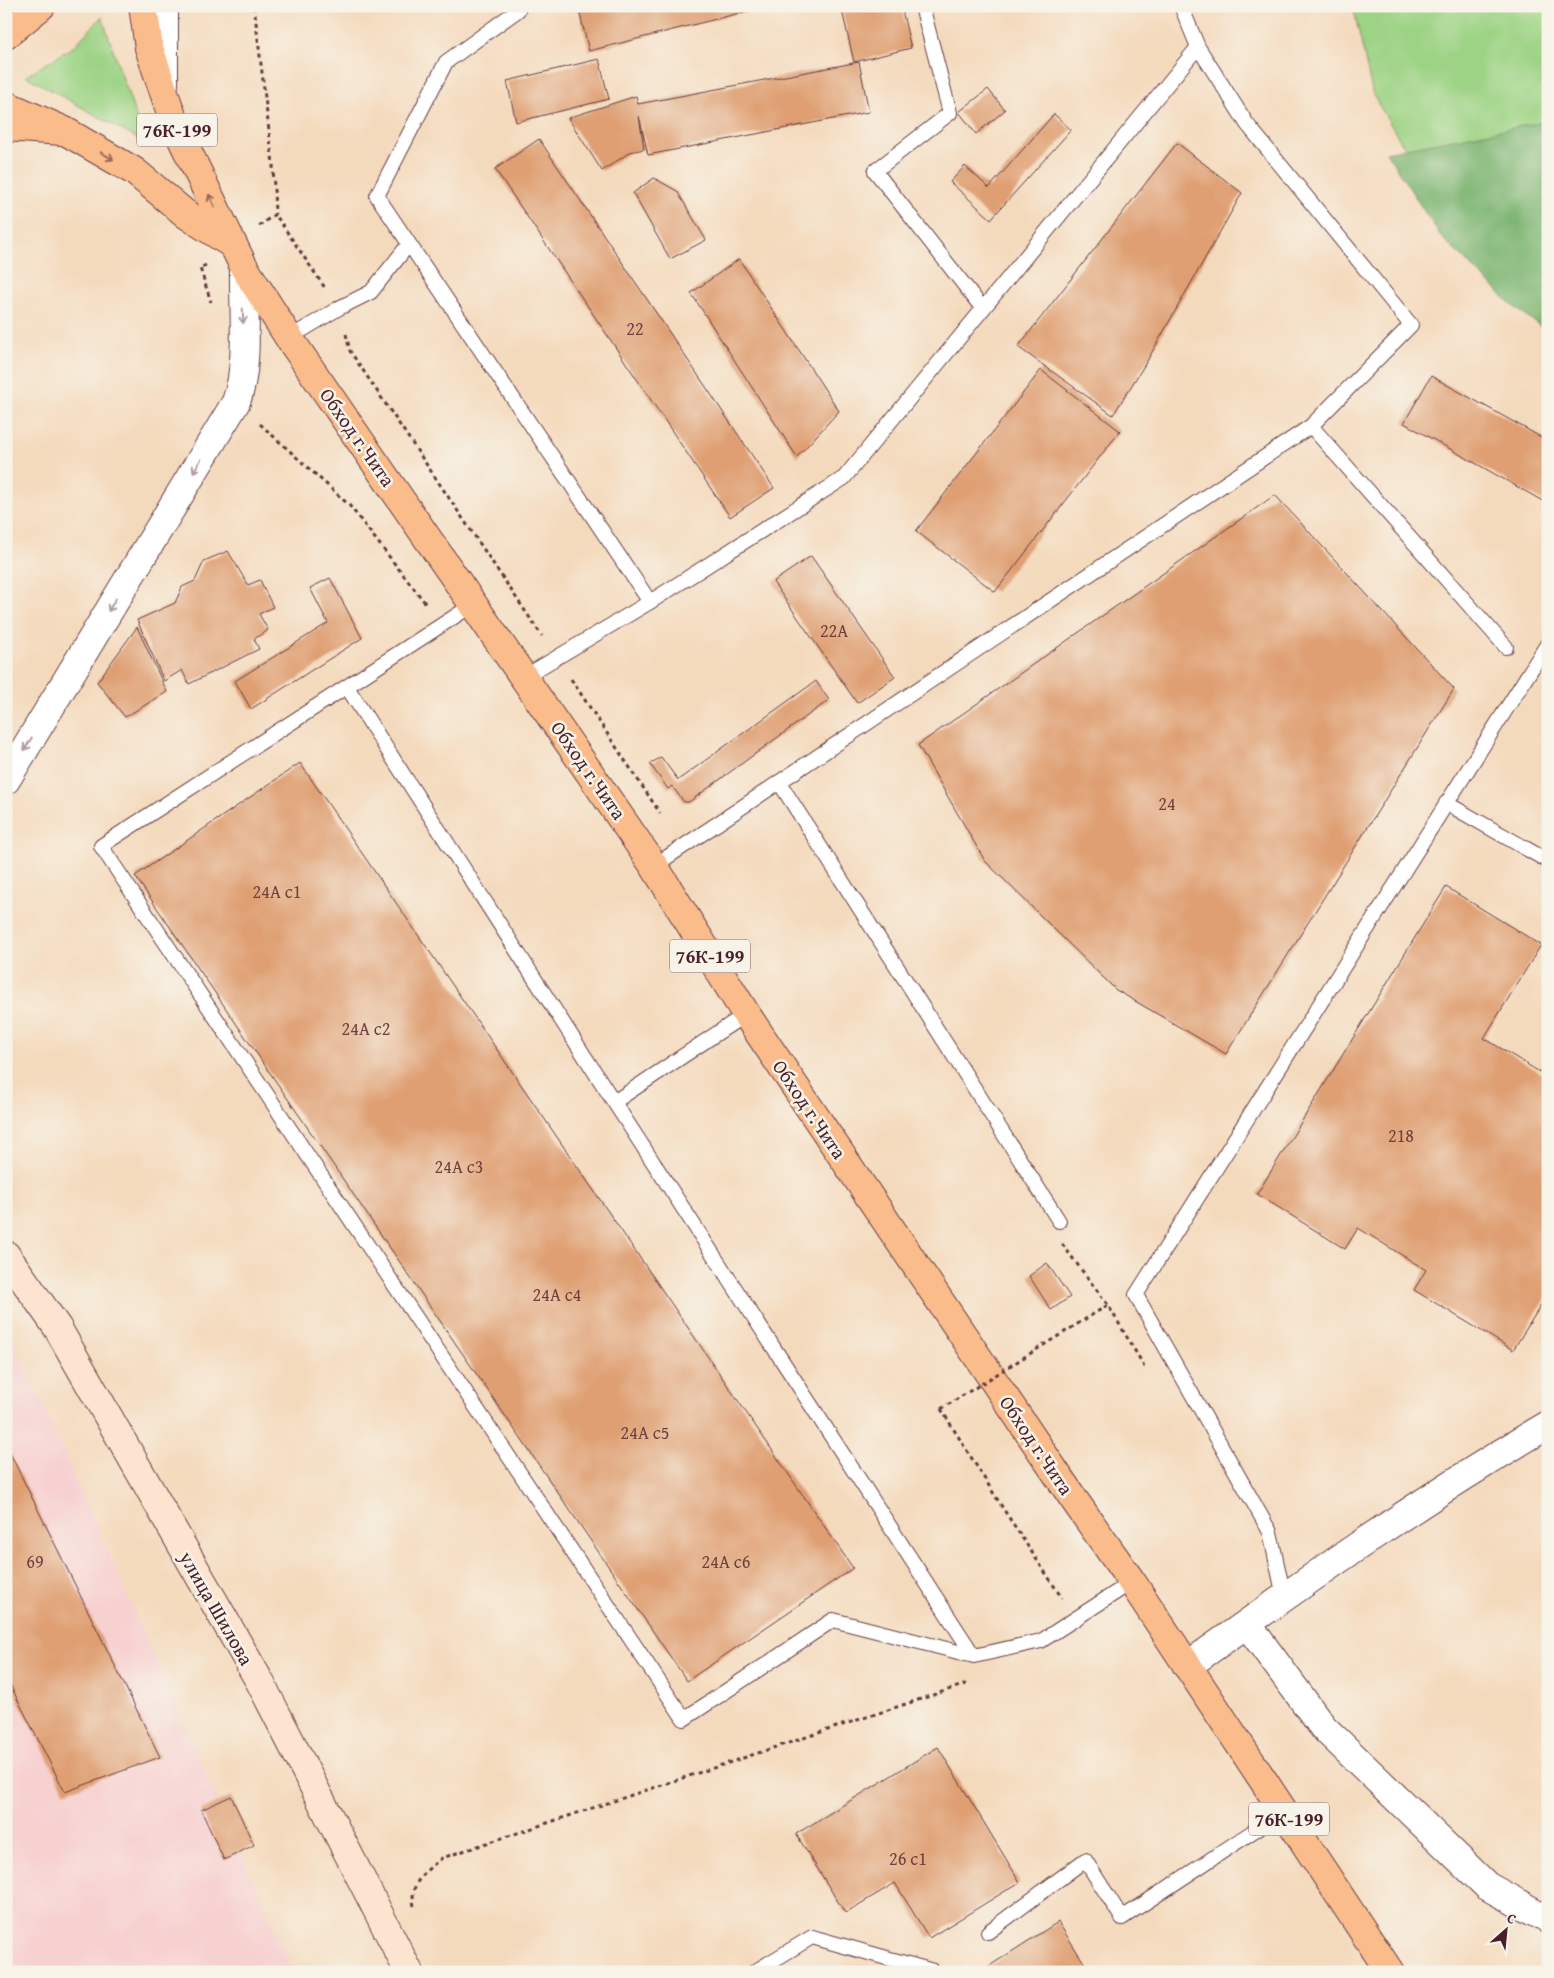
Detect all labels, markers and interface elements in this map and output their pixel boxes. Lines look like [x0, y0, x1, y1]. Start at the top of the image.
road number: 76К-199 [137, 114, 217, 146]
one-way arrow [99, 151, 113, 161]
one-way arrow [207, 194, 217, 209]
one-way arrow [239, 308, 248, 324]
house number: 22 [626, 315, 644, 342]
street label: Обход г.Чита [313, 382, 403, 493]
one-way arrow [191, 459, 201, 473]
one-way arrow [107, 598, 117, 612]
house number: 22А [820, 617, 848, 644]
street label: Обход г.Чита [544, 715, 634, 826]
one-way arrow [22, 736, 32, 750]
house number: 24 [1158, 790, 1176, 817]
house number: 24А с1 [253, 878, 301, 905]
road number: 76К-199 [670, 939, 750, 972]
house number: 24А с2 [342, 1015, 390, 1042]
street label: Обход г.Чита [766, 1053, 854, 1165]
house number: 218 [1388, 1122, 1414, 1149]
house number: 24А с3 [435, 1153, 483, 1180]
house number: 24А с4 [533, 1281, 581, 1308]
street label: Обход г.Чита [993, 1389, 1081, 1501]
house number: 24А с5 [621, 1419, 669, 1446]
street label: улица Шилова [172, 1545, 262, 1671]
house number: 69 [26, 1548, 44, 1575]
house number: 24А с6 [702, 1548, 750, 1575]
road number: 76К-199 [1249, 1802, 1329, 1836]
house number: 26 с1 [889, 1845, 927, 1872]
north arrow [1482, 1906, 1532, 1956]
text: С [1504, 1908, 1520, 1929]

